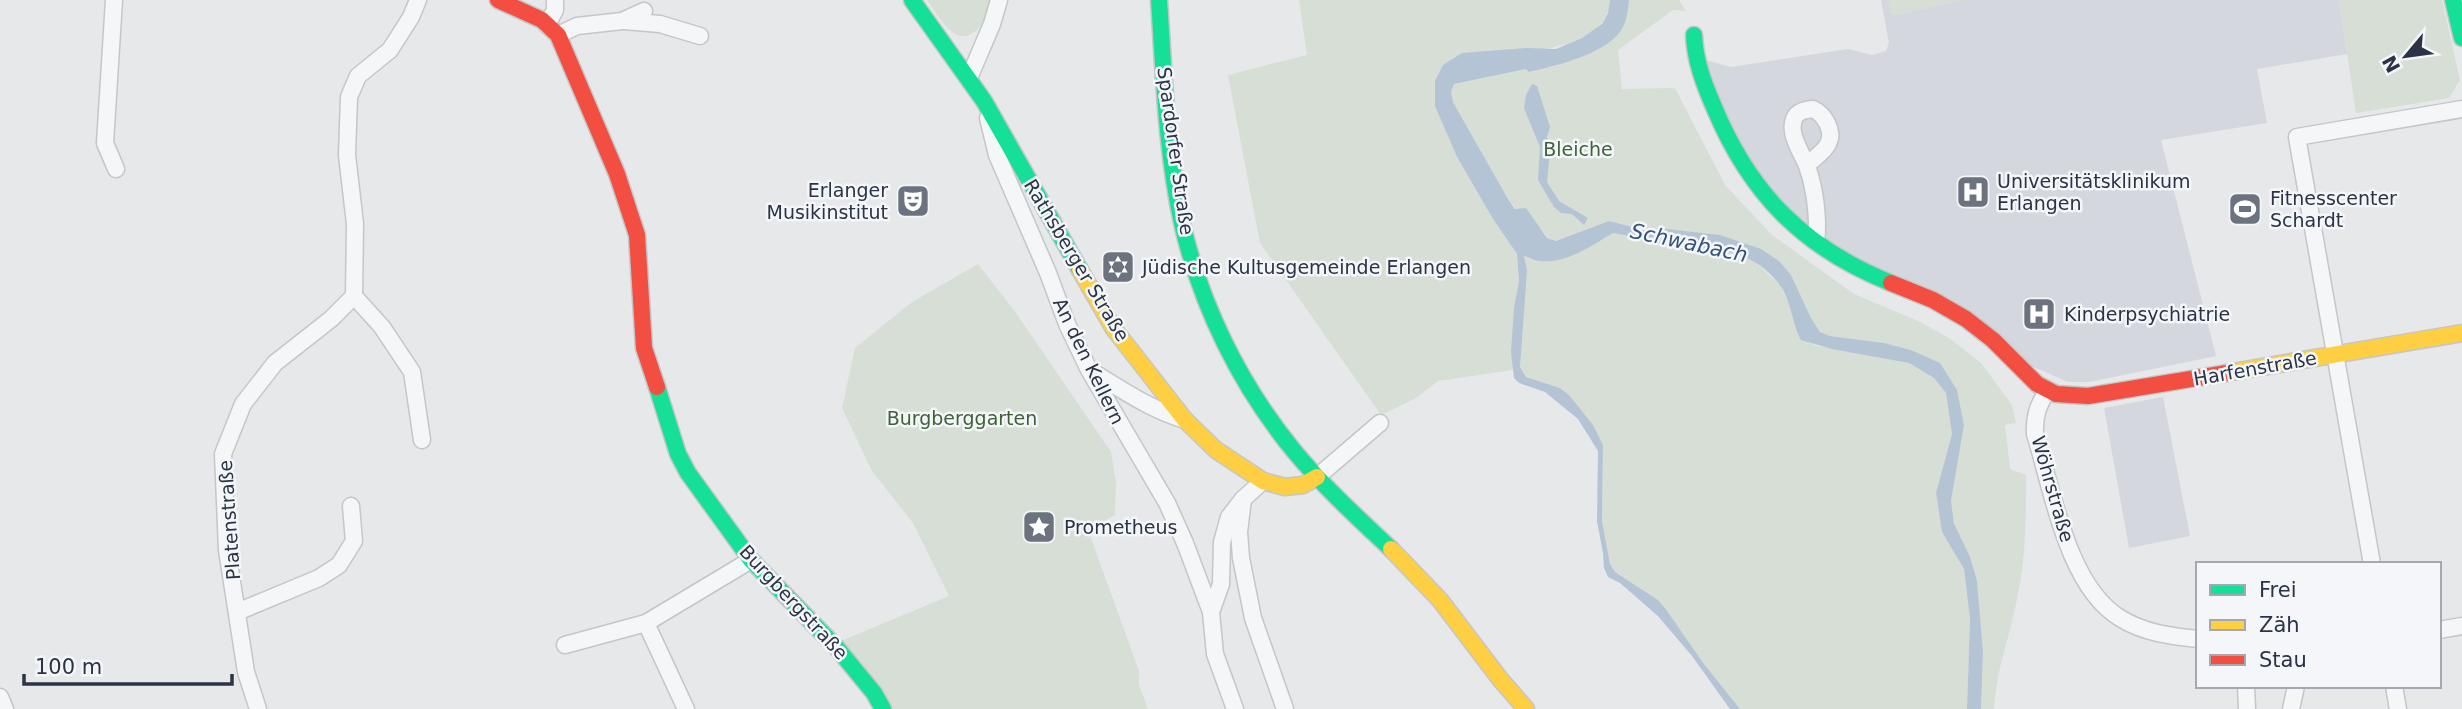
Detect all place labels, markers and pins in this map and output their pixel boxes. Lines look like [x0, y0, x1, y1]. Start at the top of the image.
place label: Universitätsklinikum Erlangen [1997, 170, 2190, 214]
hospital icon: Universitätsklinikum Erlangen [1954, 173, 1992, 211]
place label: Erlanger Musikinstitut [766, 179, 888, 223]
theatre icon: Erlanger Musikinstitut [894, 182, 932, 220]
place label: Fitnesscenter Schardt [2270, 187, 2397, 231]
sports icon: Fitnesscenter Schardt [2226, 190, 2264, 228]
synagogue icon: Jüdische Kultusgemeinde Erlangen [1099, 248, 1137, 286]
place label: Jüdische Kultusgemeinde Erlangen [1141, 256, 1471, 278]
hospital icon: Kinderpsychiatrie [2020, 295, 2058, 333]
place label: Kinderpsychiatrie [2064, 303, 2230, 325]
place icon: Prometheus [1020, 508, 1058, 546]
place label: Prometheus [1064, 516, 1177, 538]

